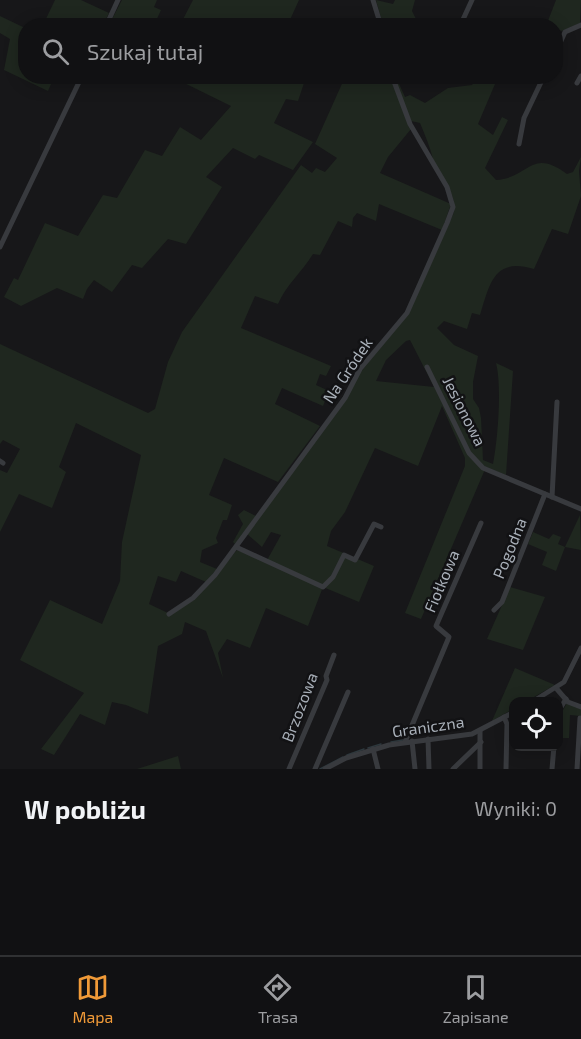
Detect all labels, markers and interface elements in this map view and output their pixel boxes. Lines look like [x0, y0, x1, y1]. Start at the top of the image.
search box [18, 18, 563, 84]
icon: search [39, 35, 72, 68]
text: Szukaj tutaj [87, 38, 203, 64]
street label: Na Gródek [318, 334, 376, 406]
street label: Jesionowa [439, 373, 491, 449]
street label: Pogodna [488, 515, 530, 581]
street label: Fiołkowa [419, 547, 463, 615]
street label: Brzozowa [277, 670, 321, 744]
map controls [509, 697, 563, 751]
button: locate [509, 697, 563, 751]
street label: Graniczna [391, 712, 465, 740]
text: W pobliżu [24, 793, 146, 824]
text: Wyniki: 0 [475, 796, 557, 820]
tab: Mapa [72, 971, 113, 1026]
tab: Trasa [258, 971, 298, 1026]
tab: Zapisane [443, 971, 509, 1026]

